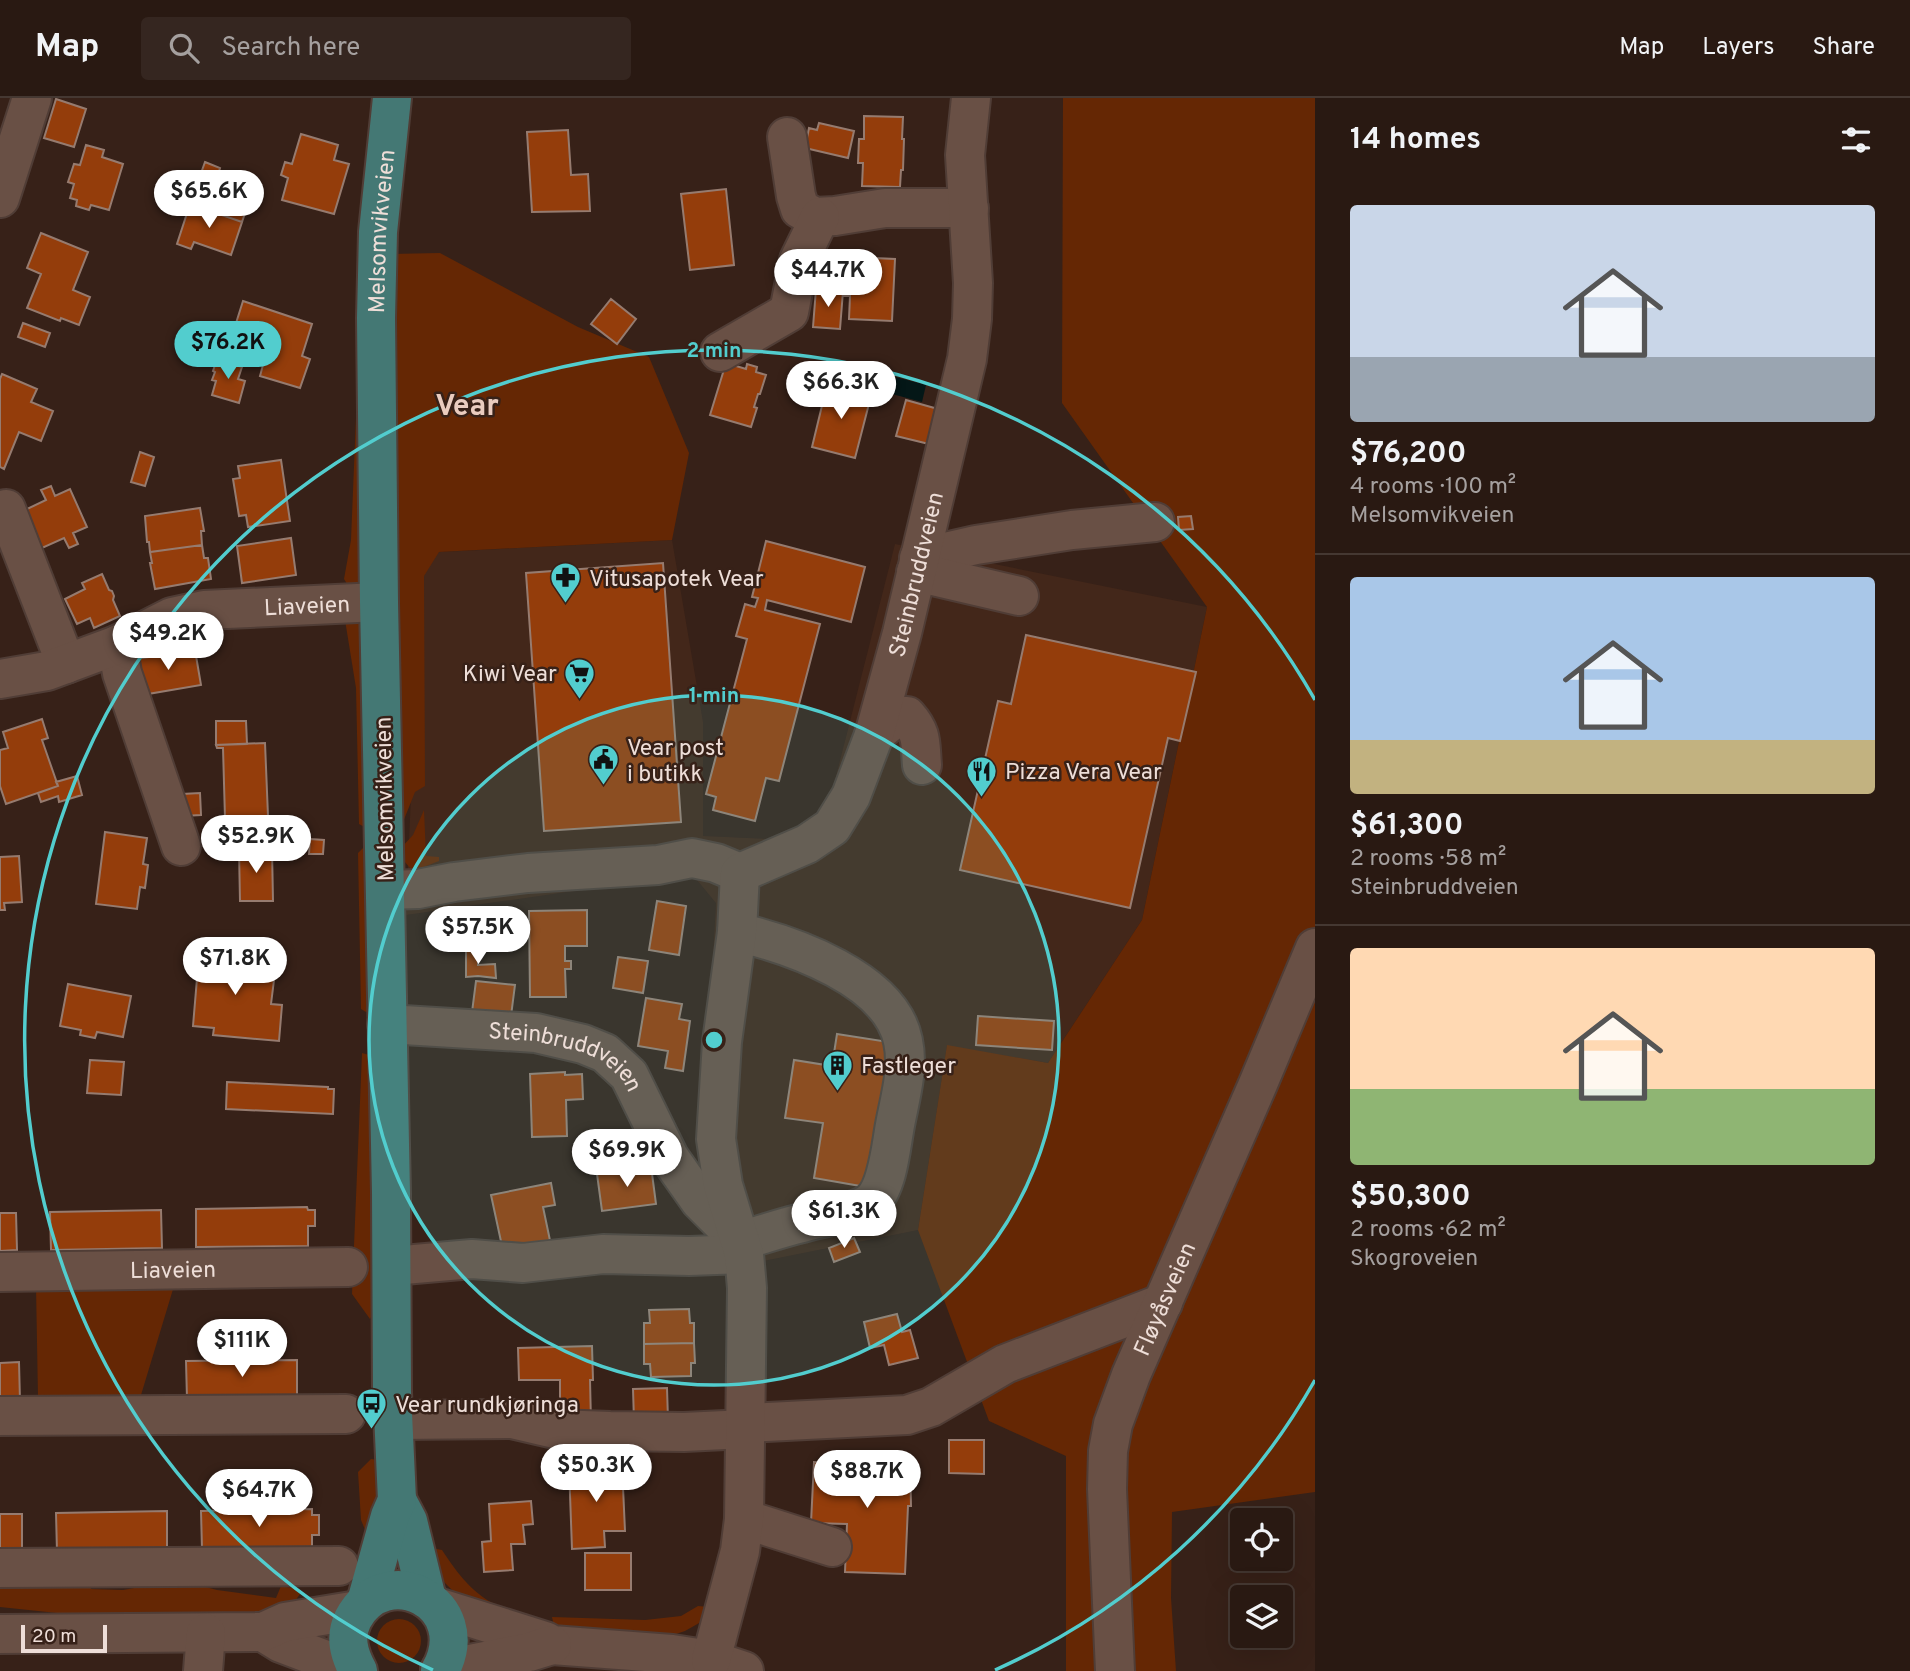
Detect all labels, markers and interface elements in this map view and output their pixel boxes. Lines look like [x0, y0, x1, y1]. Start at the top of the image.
search box [141, 17, 631, 80]
text: Map [35, 27, 99, 69]
icon: search [165, 29, 203, 67]
text: Search here [221, 32, 360, 65]
text: Map [1619, 33, 1664, 63]
text: Layers [1702, 33, 1774, 63]
text: Share [1812, 33, 1875, 63]
icon: filters [1837, 121, 1875, 159]
text: 14 homes [1350, 122, 1481, 159]
street label: Melsomvikveien [364, 148, 404, 314]
pin: $65.6K [152, 170, 266, 230]
text: $65.6K [170, 178, 248, 207]
pin: $44.7K [771, 250, 885, 309]
icon: home [1550, 250, 1676, 376]
text: $44.7K [790, 257, 866, 286]
pin: $76.2K [171, 322, 285, 381]
text: $76.2K [190, 329, 266, 358]
text: 2 min [687, 338, 741, 365]
pin: $66.3K [784, 362, 898, 421]
text: $66.3K [802, 369, 880, 398]
district label: Vear [435, 389, 499, 426]
text: $76,200 [1350, 436, 1467, 473]
text: 4 rooms · 100 m² [1350, 473, 1516, 502]
street label: Steinbruddveien [884, 489, 952, 661]
text: Melsomvikveien [1350, 502, 1515, 531]
pharmacy icon: Vitusapotek Vear [549, 561, 583, 605]
place label: Vitusapotek Vear [589, 566, 764, 595]
street label: Liaveien [263, 591, 351, 624]
pin: $49.2K [111, 612, 225, 672]
text: $49.2K [129, 620, 207, 649]
icon: home [1550, 622, 1676, 748]
supermarket icon: Kiwi Vear [563, 656, 597, 700]
place label: Kiwi Vear [463, 661, 557, 690]
text: 1 min [689, 683, 739, 710]
street label: Melsomvikveien [371, 716, 402, 881]
place label: Vear post i butikk [627, 735, 724, 790]
public building icon: Vear post i butikk [587, 743, 621, 787]
restaurant icon: Pizza Vera Vear [965, 754, 999, 798]
place label: Pizza Vera Vear [1005, 759, 1162, 788]
text: $61,300 [1350, 808, 1463, 845]
pin: $52.9K [199, 816, 313, 875]
text: $52.9K [217, 823, 295, 852]
text: 2 rooms · 58 m² [1350, 845, 1506, 874]
text: Steinbruddveien [1350, 874, 1519, 903]
pin: $57.5K [421, 906, 535, 966]
text: $57.5K [441, 914, 515, 943]
pin: $71.8K [178, 937, 292, 997]
text: $71.8K [199, 945, 271, 974]
icon: home [1550, 993, 1676, 1119]
street label: Steinbruddveien [487, 1018, 647, 1097]
centre of rings [702, 1028, 726, 1052]
building icon: Fastleger [821, 1048, 855, 1092]
place label: Fastleger [861, 1053, 956, 1082]
pin: $69.9K [570, 1130, 684, 1189]
text: $69.9K [588, 1137, 666, 1166]
text: $50,300 [1350, 1179, 1471, 1216]
pin: $61.3K [787, 1190, 901, 1250]
text: $61.3K [808, 1198, 880, 1227]
text: 2 rooms · 62 m² [1350, 1216, 1506, 1245]
street label: Fløyåsveien [1129, 1238, 1204, 1361]
text: Skogroveien [1350, 1245, 1478, 1274]
street label: Liaveien [130, 1257, 216, 1287]
pin: $111K [193, 1320, 291, 1379]
text: $111K [213, 1327, 271, 1356]
bus stop icon: Vear rundkjøringa [355, 1387, 389, 1431]
place label: Vear rundkjøringa [395, 1392, 579, 1421]
pin: $50.3K [539, 1444, 653, 1504]
pin: $88.7K [810, 1450, 924, 1510]
text: $50.3K [557, 1452, 635, 1481]
text: $88.7K [830, 1458, 904, 1487]
pin: $64.7K [202, 1470, 316, 1529]
text: $64.7K [222, 1477, 296, 1506]
map controls [1230, 1508, 1293, 1648]
button: locate [1230, 1508, 1293, 1571]
button: layers [1230, 1585, 1293, 1648]
scale bar [21, 1622, 107, 1654]
text: 20 m [32, 1625, 76, 1649]

